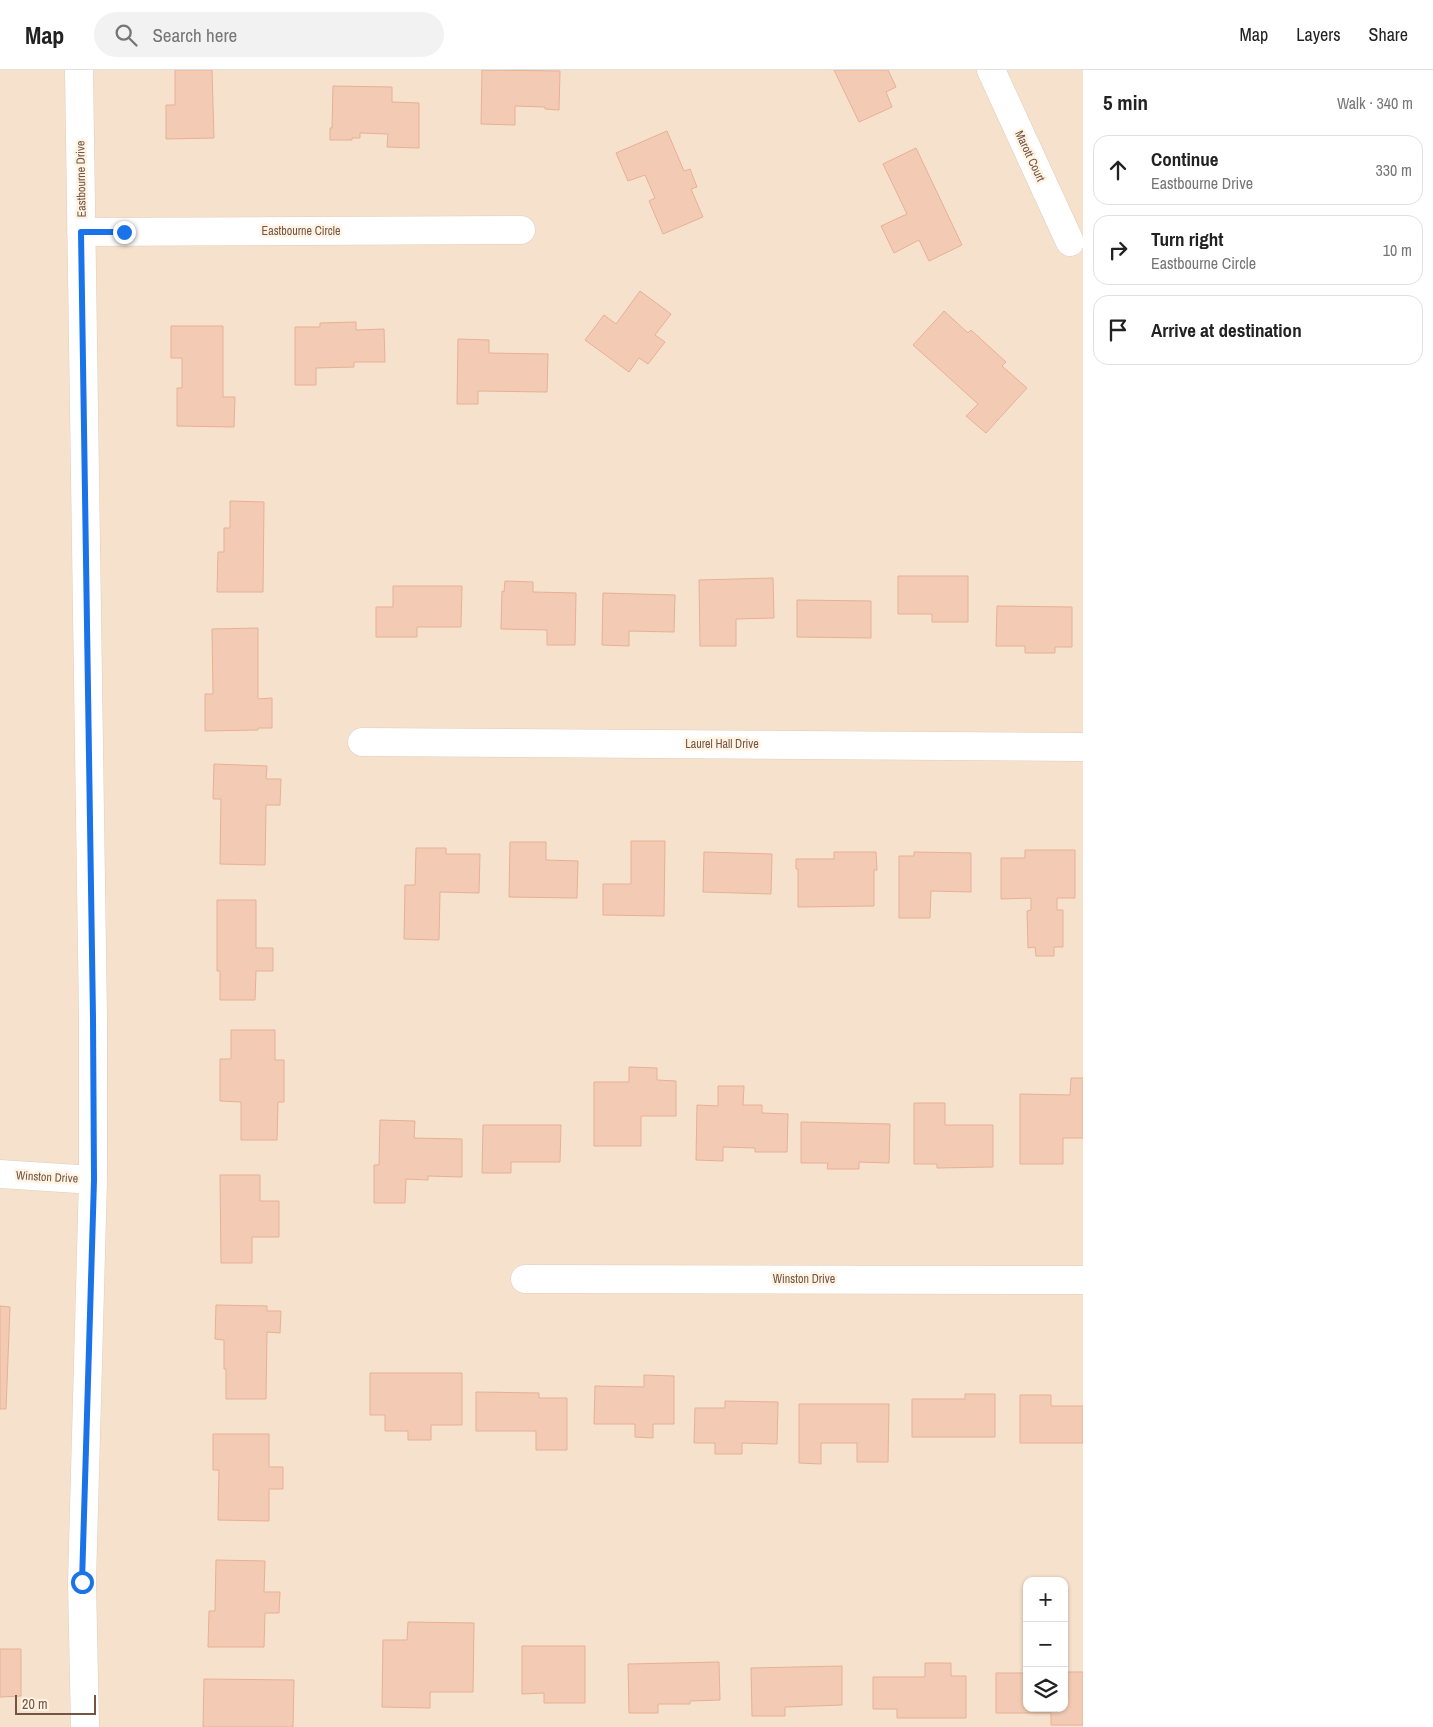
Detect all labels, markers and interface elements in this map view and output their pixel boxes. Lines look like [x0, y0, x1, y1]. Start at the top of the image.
search box [94, 12, 444, 57]
text: Map [25, 19, 64, 51]
icon: search [112, 21, 140, 49]
text: Search here [152, 22, 237, 48]
text: Map [1240, 22, 1268, 47]
text: Layers [1296, 22, 1341, 47]
text: Share [1369, 22, 1408, 47]
text: 5 min [1103, 88, 1148, 117]
text: Walk · 340 m [1337, 92, 1413, 114]
street label: Marott Court [1011, 128, 1049, 184]
street label: Eastbourne Drive [72, 141, 90, 217]
text: Continue [1151, 146, 1219, 172]
icon: ahead [1104, 156, 1132, 184]
text: 330 m [1376, 159, 1412, 181]
text: Eastbourne Drive [1151, 172, 1253, 194]
route end [113, 221, 136, 244]
street label: Eastbourne Circle [262, 223, 340, 239]
text: Turn right [1151, 226, 1223, 252]
icon: right [1104, 236, 1132, 264]
text: 10 m [1383, 239, 1412, 261]
text: Eastbourne Circle [1151, 252, 1256, 274]
icon: arrive [1104, 316, 1132, 344]
text: Arrive at destination [1151, 317, 1302, 343]
street label: Laurel Hall Drive [685, 736, 759, 752]
street label: Winston Drive [15, 1167, 79, 1187]
street label: Winston Drive [773, 1271, 835, 1287]
route start [71, 1571, 94, 1594]
map controls [1023, 1577, 1068, 1712]
button: + [1023, 1577, 1068, 1622]
button: − [1023, 1622, 1068, 1667]
button: layers [1023, 1667, 1068, 1712]
scale bar [15, 1692, 96, 1715]
text: 20 m [22, 1695, 48, 1713]

